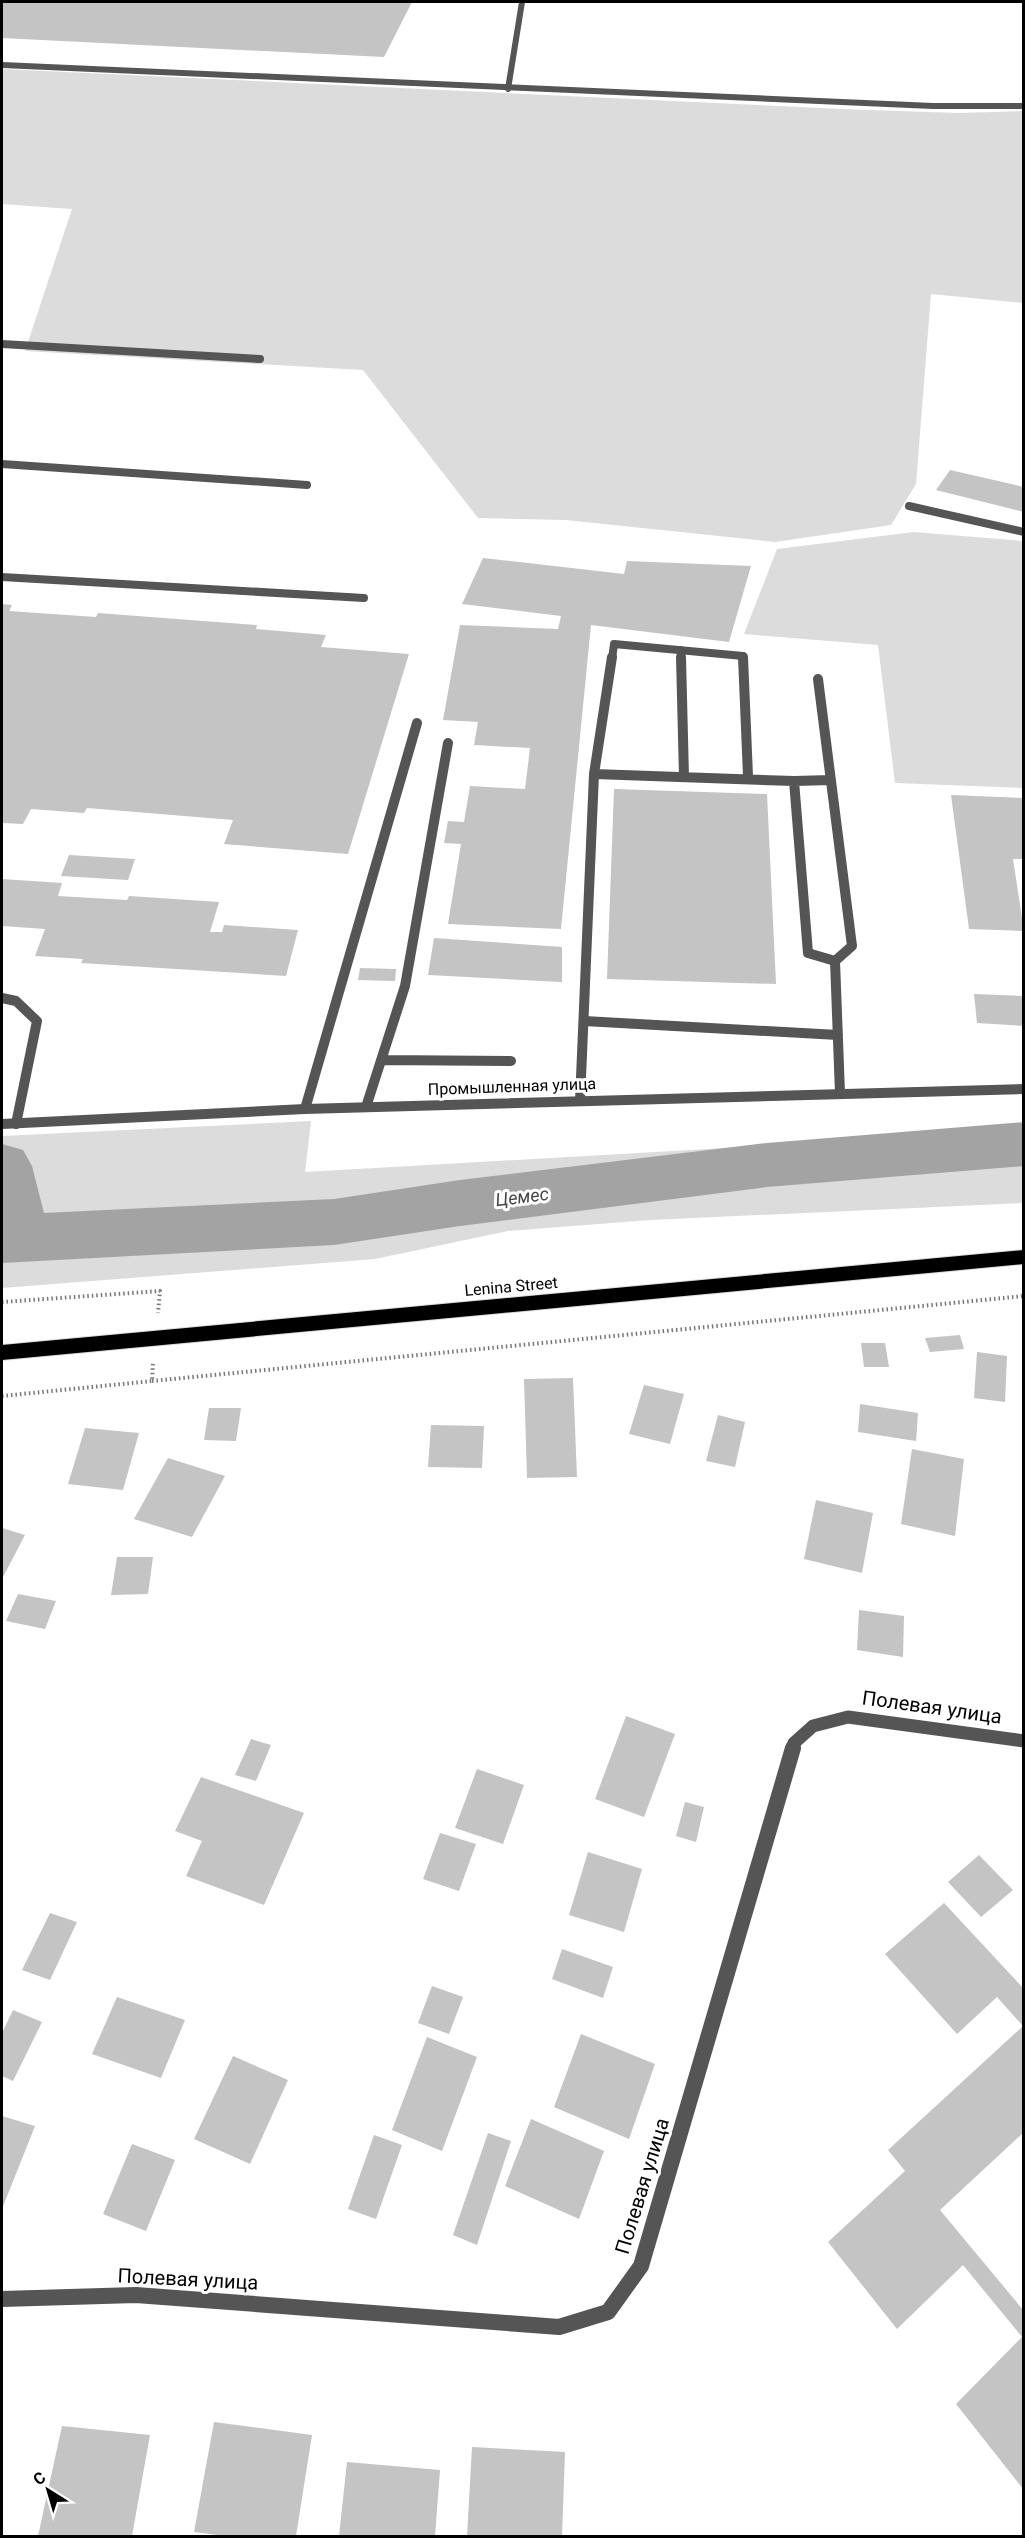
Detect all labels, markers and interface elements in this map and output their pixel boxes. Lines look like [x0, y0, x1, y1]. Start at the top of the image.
street label: Промышленная улица [428, 1074, 596, 1099]
water label: Цемес [494, 1183, 550, 1210]
street label: Lenina Street [464, 1273, 558, 1300]
street label: Полевая улица [861, 1685, 1003, 1729]
street label: Полевая улица [610, 2115, 674, 2257]
street label: Полевая улица [117, 2263, 259, 2295]
north arrow [18, 2460, 78, 2520]
text: С [29, 2468, 49, 2489]

